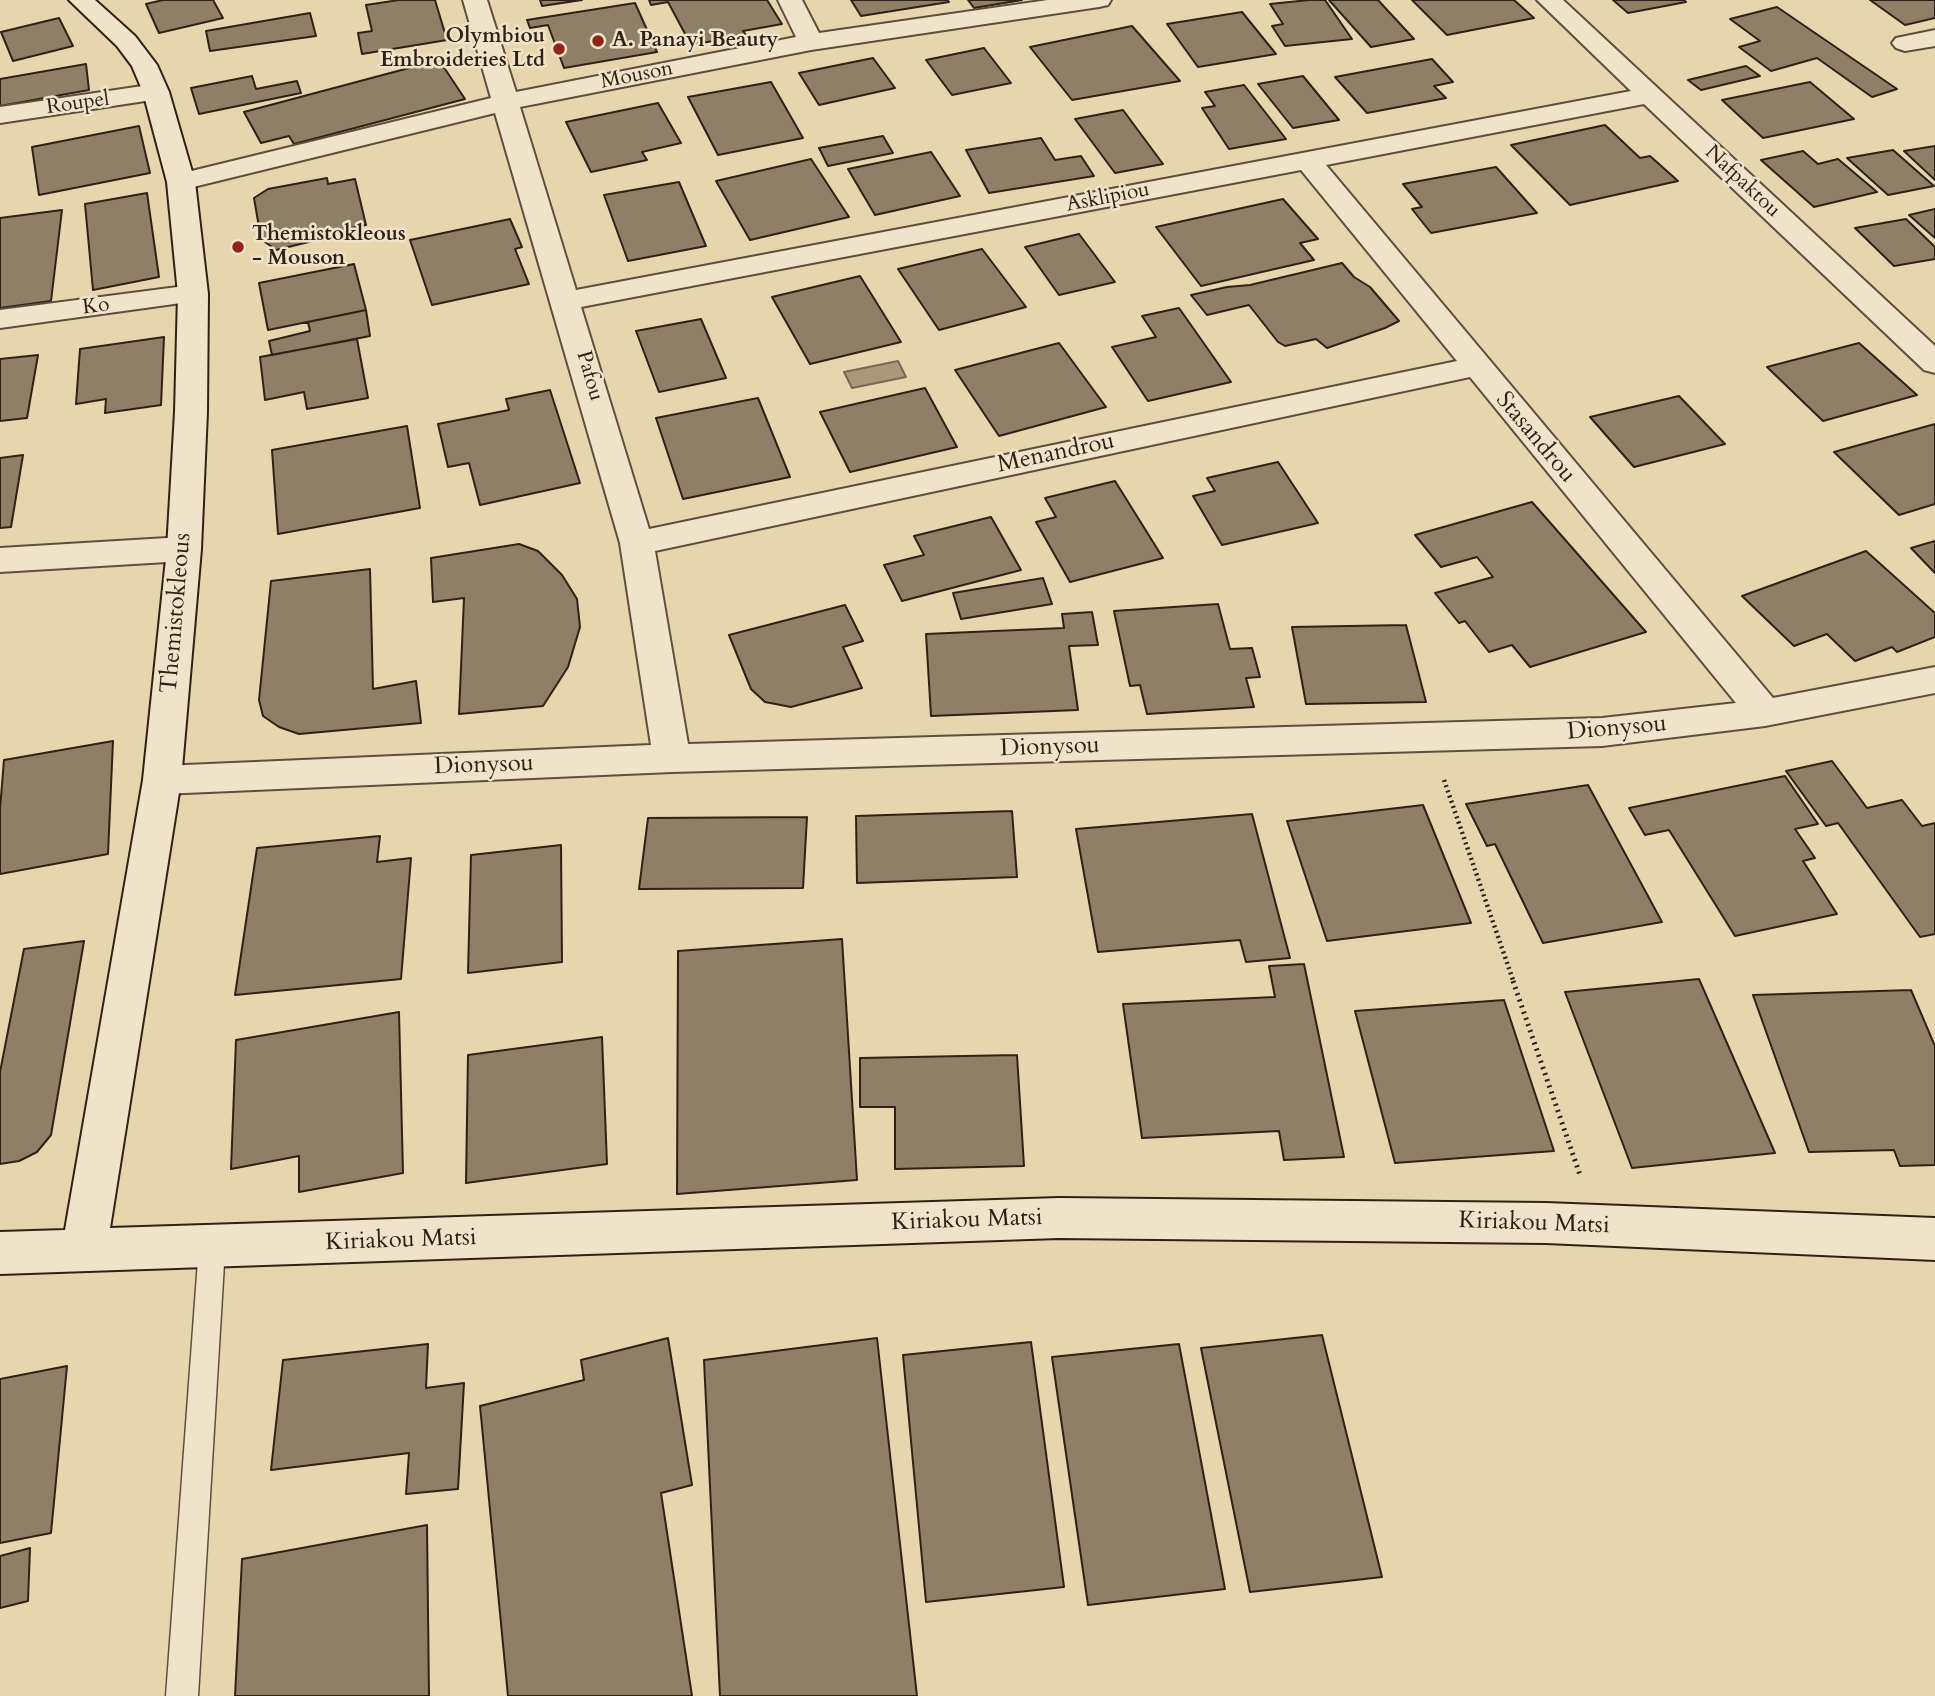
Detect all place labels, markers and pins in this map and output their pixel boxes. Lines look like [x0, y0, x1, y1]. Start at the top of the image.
place label: Olymbiou Embroideries Ltd [380, 24, 545, 74]
place label: A. Panayi Beauty [612, 28, 778, 54]
marker: A. Panayi Beauty [590, 33, 606, 49]
marker: Olymbiou Embroideries Ltd [551, 41, 567, 57]
place label: Themistokleous - Mouson [252, 222, 406, 272]
marker: Themistokleous - Mouson [230, 239, 246, 255]

